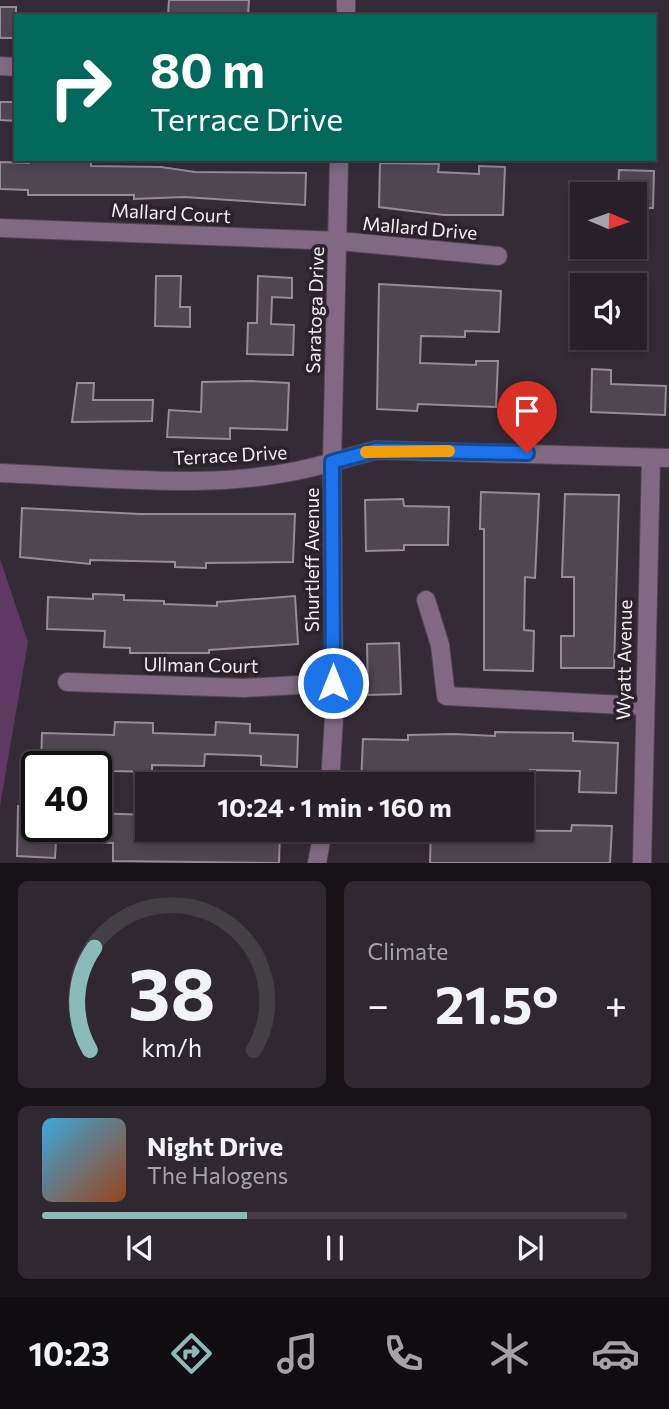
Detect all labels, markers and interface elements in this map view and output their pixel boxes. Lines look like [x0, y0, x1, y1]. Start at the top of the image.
text: 80 m [150, 38, 265, 98]
icon: right [35, 42, 126, 133]
text: Terrace Drive [150, 98, 343, 138]
north arrow [570, 182, 648, 259]
map controls [570, 182, 647, 350]
street label: Mallard Court [111, 198, 232, 227]
street label: Mallard Drive [362, 211, 478, 244]
street label: Saratoga Drive [301, 246, 328, 374]
button: sound [570, 273, 647, 350]
pin [497, 381, 557, 453]
icon: arrive [508, 392, 546, 430]
street label: Terrace Drive [172, 440, 288, 469]
street label: Shurtleff Avenue [300, 488, 323, 632]
street label: Wyatt Avenue [611, 599, 636, 721]
position arrow [296, 646, 370, 720]
street label: Ullman Court [143, 652, 259, 677]
speed limit sign: 40 [21, 751, 112, 842]
text: 10:24 · 1 min · 160 m [217, 791, 452, 822]
text: Climate [368, 937, 449, 965]
text: 38 [128, 947, 215, 1036]
text: 21.5° [435, 971, 559, 1035]
text: − [368, 980, 389, 1027]
text: + [605, 980, 627, 1027]
text: km/h [141, 1032, 202, 1062]
text: Night Drive [147, 1130, 283, 1161]
text: The Halogens [147, 1161, 288, 1189]
icon: previous [121, 1229, 159, 1267]
icon: pause [316, 1229, 354, 1267]
icon: next [511, 1229, 549, 1267]
icon: directions [167, 1329, 216, 1378]
icon: music [273, 1329, 322, 1378]
icon: phone [379, 1329, 428, 1378]
icon: climate [485, 1329, 534, 1378]
icon: car [591, 1329, 640, 1378]
text: 10:23 [29, 1333, 110, 1373]

